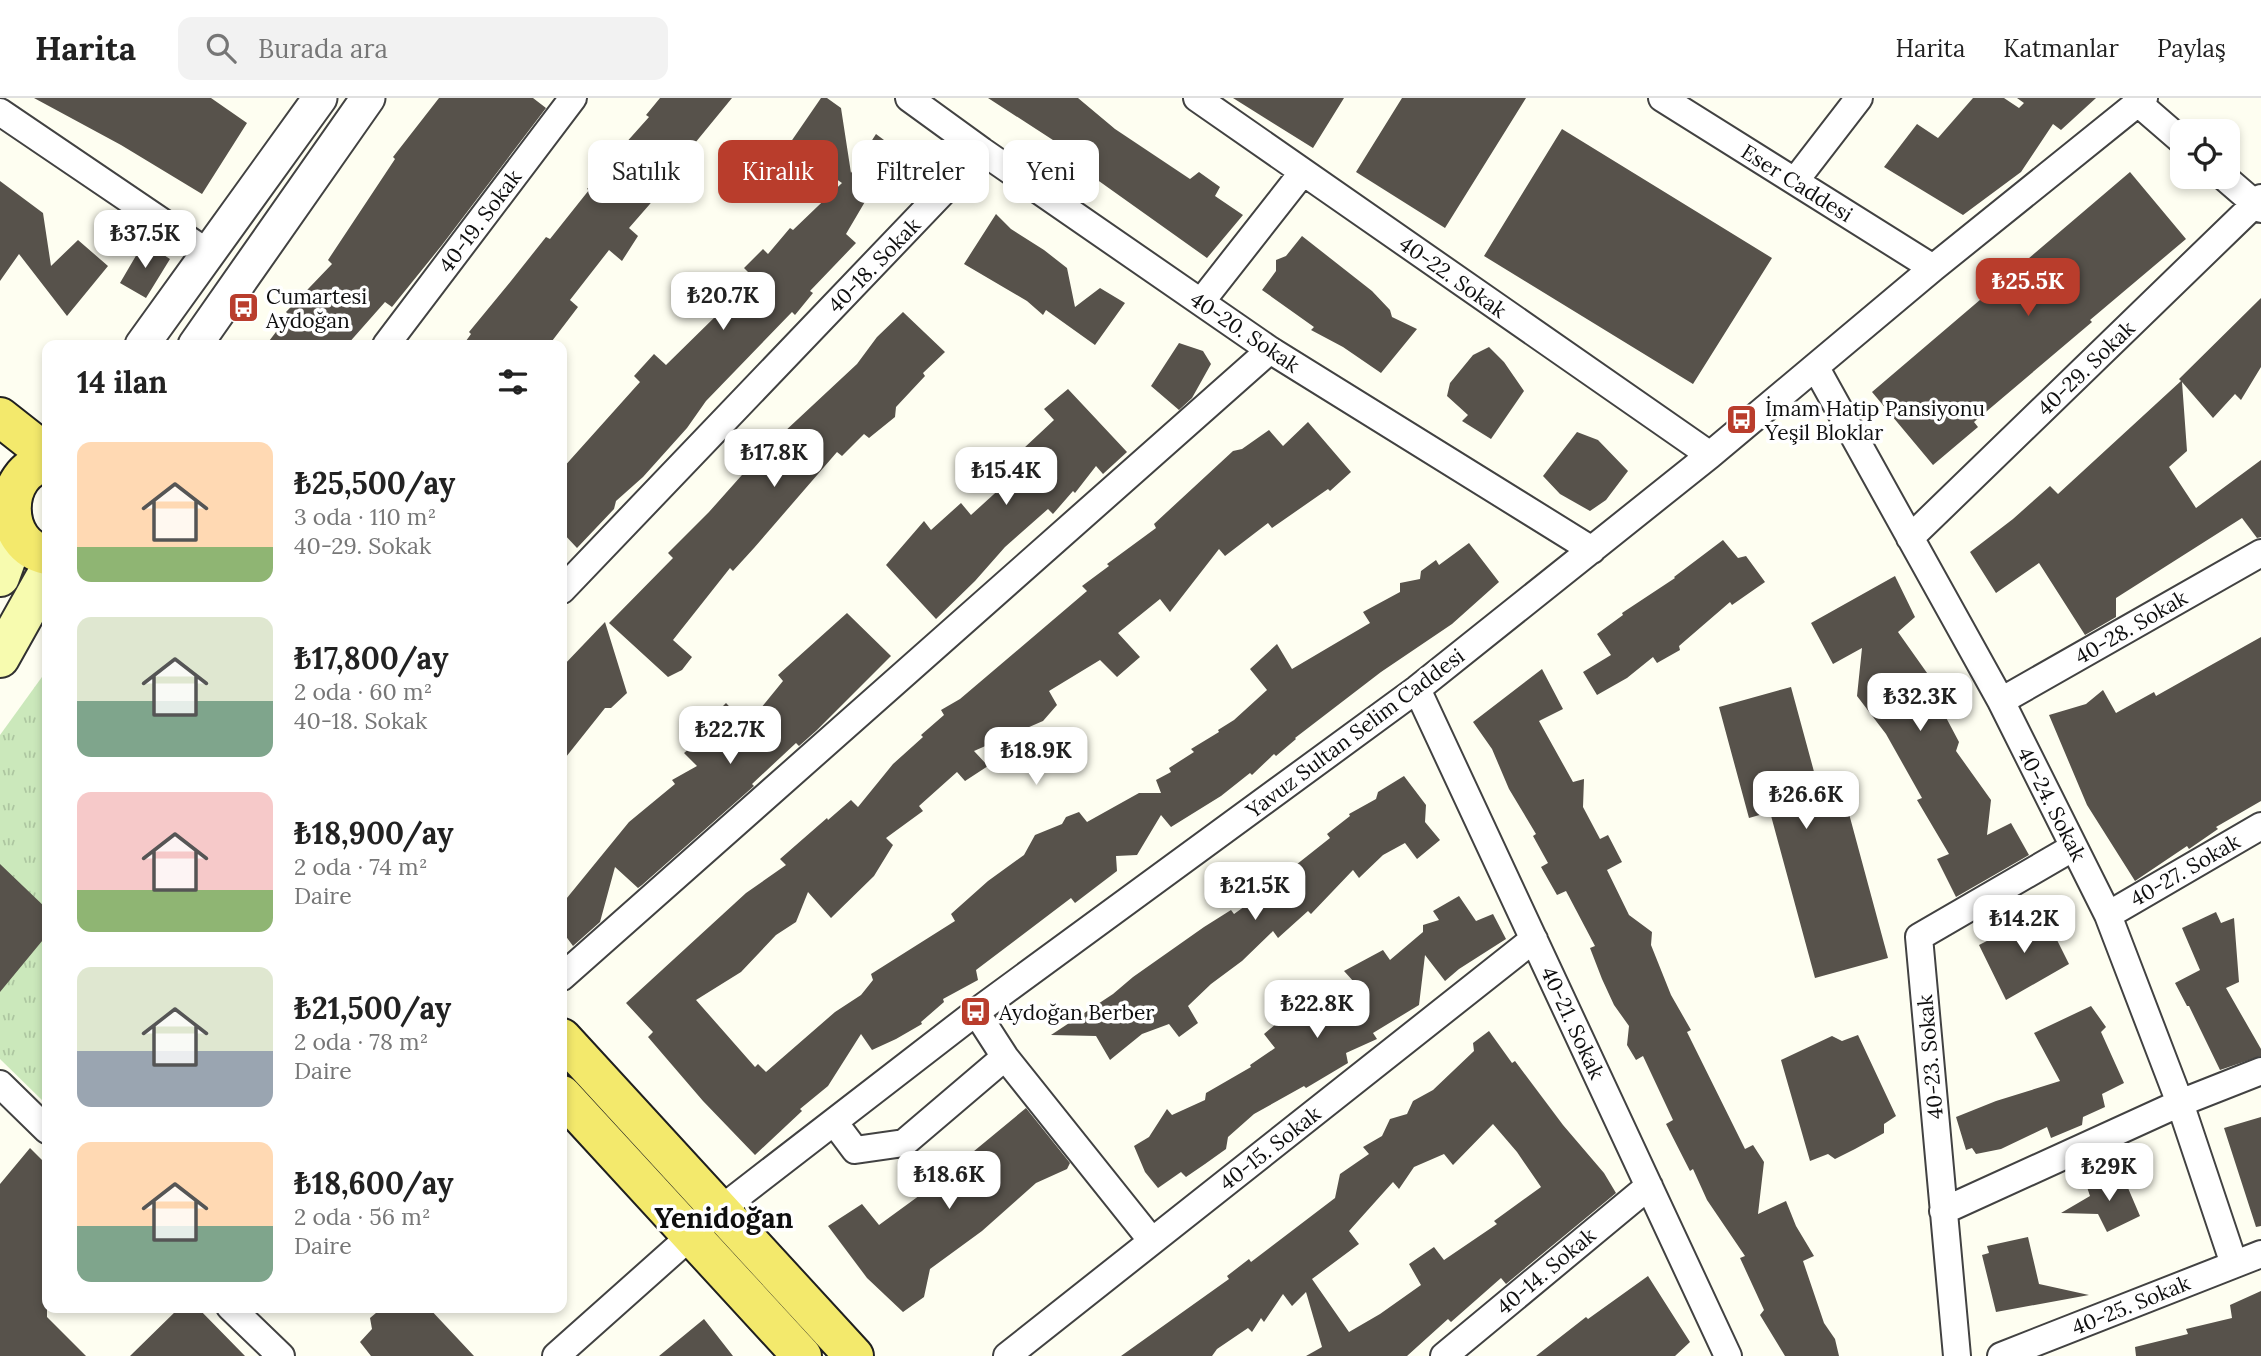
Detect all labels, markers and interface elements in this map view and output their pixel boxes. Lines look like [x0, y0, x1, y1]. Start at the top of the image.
search box [178, 17, 668, 80]
text: Harita [35, 27, 136, 69]
icon: search [202, 29, 240, 67]
text: Burada ara [258, 32, 388, 65]
text: Harita [1896, 33, 1965, 64]
text: Katmanlar [2003, 33, 2119, 64]
text: Paylaş [2157, 33, 2226, 64]
map controls [2170, 119, 2240, 189]
button: locate [2170, 119, 2240, 189]
street label: Eser Caddesi [1736, 138, 1858, 228]
chip: Satılık [588, 140, 704, 203]
chip: Kiralık [718, 140, 838, 203]
chip: Filtreler [852, 140, 989, 203]
chip: Yeni [1003, 140, 1099, 203]
street label: 40-19. Sokak [433, 164, 528, 278]
pin: ₺37.5K [88, 211, 202, 270]
street label: 40-18. Sokak [822, 211, 927, 318]
text: ₺37.5K [110, 218, 180, 247]
street label: 40-22. Sokak [1394, 230, 1512, 324]
pin: ₺25.5K [1971, 258, 2085, 318]
text: ₺25.5K [1992, 266, 2064, 295]
pin: ₺20.7K [666, 272, 780, 332]
text: ₺20.7K [687, 280, 759, 309]
place label: Cumartesi Aydoğan [265, 283, 367, 334]
street label: 40-20. Sokak [1185, 286, 1305, 379]
bus stop icon: Cumartesi Aydoğan [226, 291, 260, 325]
street label: 40-29. Sokak [2032, 314, 2141, 421]
text: 14 ilan [77, 363, 168, 401]
icon: filters [494, 363, 532, 401]
place label: İmam Hatip Pansiyonu Yeşil Bloklar [1764, 395, 1985, 446]
bus stop icon: İmam Hatip Pansiyonu Yeşil Bloklar [1725, 403, 1759, 437]
pin: ₺17.8K [717, 430, 831, 489]
text: ₺17.8K [740, 437, 808, 466]
pin: ₺15.4K [949, 448, 1063, 507]
text: ₺15.4K [971, 455, 1041, 484]
text: ₺25,500/ay [294, 464, 455, 502]
icon: home [133, 470, 217, 554]
text: 3 oda · 110 m² [294, 502, 436, 531]
text: 40-29. Sokak [294, 531, 431, 560]
street label: 40-28. Sokak [2070, 584, 2193, 670]
text: ₺17,800/ay [294, 639, 448, 677]
street label: Yavuz Sultan Selim Caddesi [1240, 642, 1470, 825]
icon: home [133, 645, 217, 729]
pin: ₺32.3K [1863, 674, 1977, 733]
text: 2 oda · 60 m² [294, 677, 432, 706]
text: ₺32.3K [1883, 681, 1957, 710]
text: 40-18. Sokak [294, 706, 427, 735]
pin: ₺22.7K [673, 706, 787, 766]
text: ₺22.7K [695, 714, 765, 743]
pin: ₺18.9K [979, 728, 1093, 787]
text: ₺18.9K [1000, 735, 1072, 764]
street label: 40-24. Sokak [2012, 742, 2093, 866]
pin: ₺26.6K [1749, 772, 1863, 831]
text: ₺26.6K [1769, 779, 1843, 808]
text: ₺18,900/ay [294, 814, 454, 852]
icon: home [133, 820, 217, 904]
street label: 40-27. Sokak [2125, 827, 2245, 912]
text: 2 oda · 74 m² [294, 852, 428, 881]
pin: ₺21.5K [1198, 862, 1312, 922]
text: ₺21.5K [1220, 870, 1290, 899]
text: Daire [294, 881, 352, 910]
pin: ₺14.2K [1967, 896, 2081, 955]
text: ₺14.2K [1989, 903, 2059, 932]
street label: 40-21. Sokak [1535, 962, 1611, 1084]
pin: ₺22.8K [1260, 981, 1374, 1040]
text: ₺22.8K [1280, 988, 1354, 1017]
text: ₺21,500/ay [294, 989, 451, 1027]
street label: 40-23. Sokak [1911, 993, 1949, 1120]
icon: home [133, 995, 217, 1079]
bus stop icon: Aydoğan Berber [959, 995, 993, 1029]
place label: Aydoğan Berber [998, 999, 1154, 1026]
text: 2 oda · 78 m² [294, 1027, 428, 1056]
text: Daire [294, 1056, 352, 1085]
street label: 40-15. Sokak [1214, 1100, 1327, 1196]
pin: ₺29K [2068, 1144, 2150, 1203]
text: ₺29K [2081, 1151, 2137, 1180]
pin: ₺18.6K [892, 1152, 1006, 1211]
text: ₺18.6K [913, 1159, 985, 1188]
text: ₺18,600/ay [294, 1164, 454, 1202]
icon: home [133, 1170, 217, 1254]
district label: Yenidoğan [655, 1200, 794, 1236]
text: 2 oda · 56 m² [294, 1202, 431, 1231]
street label: 40-14. Sokak [1491, 1221, 1602, 1320]
text: Daire [294, 1231, 352, 1260]
street label: 40-25. Sokak [2068, 1269, 2195, 1341]

